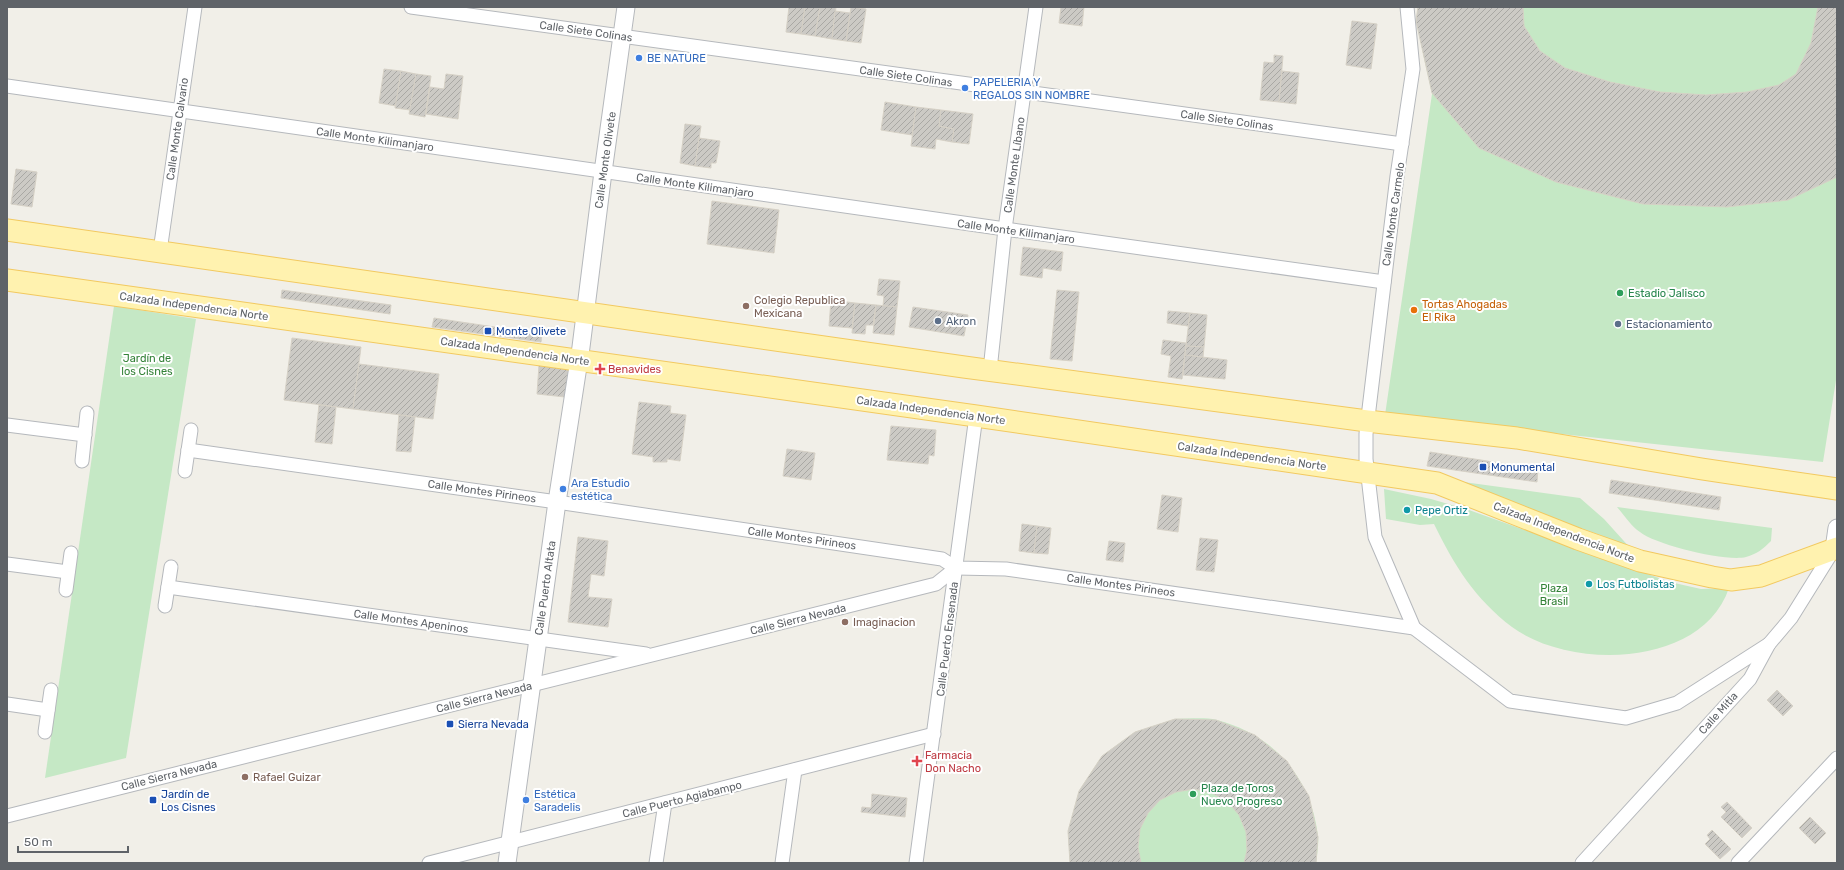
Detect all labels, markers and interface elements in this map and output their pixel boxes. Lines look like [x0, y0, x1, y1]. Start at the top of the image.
street label: Calle Siete Colinas [539, 19, 634, 45]
place label: BE NATURE [647, 52, 706, 65]
marker: BE NATURE [634, 53, 644, 63]
street label: Calle Siete Colinas [859, 64, 954, 90]
place label: PAPELERIA Y REGALOS SIN NOMBRE [973, 76, 1090, 102]
street label: Calle Monte Calvario [164, 77, 191, 181]
marker: PAPELERIA Y REGALOS SIN NOMBRE [960, 83, 970, 93]
street label: Calle Siete Colinas [1180, 108, 1275, 134]
street label: Calle Monte Olivete [592, 111, 619, 209]
street label: Calle Monte Líbano [1001, 116, 1028, 214]
street label: Calle Monte Kilimanjaro [315, 125, 435, 154]
street label: Calle Monte Carmelo [1380, 161, 1407, 267]
street label: Calle Monte Kilimanjaro [635, 171, 755, 200]
street label: Calle Monte Kilimanjaro [956, 217, 1076, 246]
place label: Estadio Jalisco [1628, 287, 1705, 300]
marker: Estadio Jalisco [1615, 288, 1625, 298]
street label: Calzada Independencia Norte [119, 290, 269, 323]
place label: Colegio Republica Mexicana [754, 294, 845, 320]
place label: Tortas Ahogadas El Rika [1422, 298, 1508, 324]
marker: Colegio Republica Mexicana [741, 301, 751, 311]
marker: Tortas Ahogadas El Rika [1409, 305, 1419, 315]
place label: Akron [946, 315, 976, 328]
marker: Akron [933, 316, 943, 326]
place label: Estacionamiento [1626, 318, 1712, 331]
marker: Estacionamiento [1613, 319, 1623, 329]
place label: Monte Olivete [496, 325, 566, 338]
marker: Monte Olivete [483, 326, 493, 336]
street label: Calzada Independencia Norte [440, 335, 590, 368]
park label: Jardín de los Cisnes [121, 352, 173, 378]
place label: Benavides [608, 363, 662, 376]
marker: Benavides [595, 364, 605, 374]
street label: Calzada Independencia Norte [856, 394, 1006, 427]
street label: Calzada Independencia Norte [1177, 440, 1327, 473]
place label: Monumental [1491, 461, 1555, 474]
marker: Monumental [1478, 462, 1488, 472]
street label: Calle Montes Pirineos [427, 477, 537, 506]
place label: Ara Estudio estética [571, 477, 630, 503]
marker: Ara Estudio estética [558, 484, 568, 494]
street label: Calzada Independencia Norte [1491, 499, 1636, 565]
place label: Pepe Ortiz [1415, 504, 1468, 517]
marker: Pepe Ortiz [1402, 505, 1412, 515]
street label: Calle Montes Pirineos [747, 524, 857, 553]
street label: Calle Puerto Altata [532, 540, 559, 636]
street label: Calle Montes Pirineos [1066, 571, 1176, 600]
place label: Los Futbolistas [1597, 578, 1675, 591]
marker: Los Futbolistas [1584, 579, 1594, 589]
street label: Calle Puerto Ensenada [934, 581, 961, 697]
park label: Plaza Brasil [1540, 582, 1568, 608]
street label: Calle Sierra Nevada [749, 601, 847, 638]
street label: Calle Montes Apeninos [353, 607, 470, 636]
place label: Imaginacion [853, 616, 916, 629]
marker: Imaginacion [840, 617, 850, 627]
street label: Calle Sierra Nevada [435, 679, 533, 716]
street label: Calle Mitla [1696, 690, 1741, 737]
place label: Sierra Nevada [458, 718, 529, 731]
marker: Sierra Nevada [445, 719, 455, 729]
place label: Farmacia Don Nacho [925, 749, 981, 775]
marker: Farmacia Don Nacho [912, 756, 922, 766]
street label: Calle Sierra Nevada [120, 757, 218, 794]
place label: Rafael Guizar [253, 771, 321, 784]
marker: Rafael Guizar [240, 772, 250, 782]
street label: Calle Puerto Agiabampo [621, 778, 743, 821]
place label: Plaza de Toros Nuevo Progreso [1201, 782, 1282, 808]
place label: Jardín de Los Cisnes [161, 788, 216, 814]
place label: Estética Saradelis [534, 788, 581, 814]
marker: Plaza de Toros Nuevo Progreso [1188, 789, 1198, 799]
marker: Jardín de Los Cisnes [148, 795, 158, 805]
marker: Estética Saradelis [521, 795, 531, 805]
scale bar [18, 828, 128, 854]
text: 50 m [24, 835, 52, 849]

